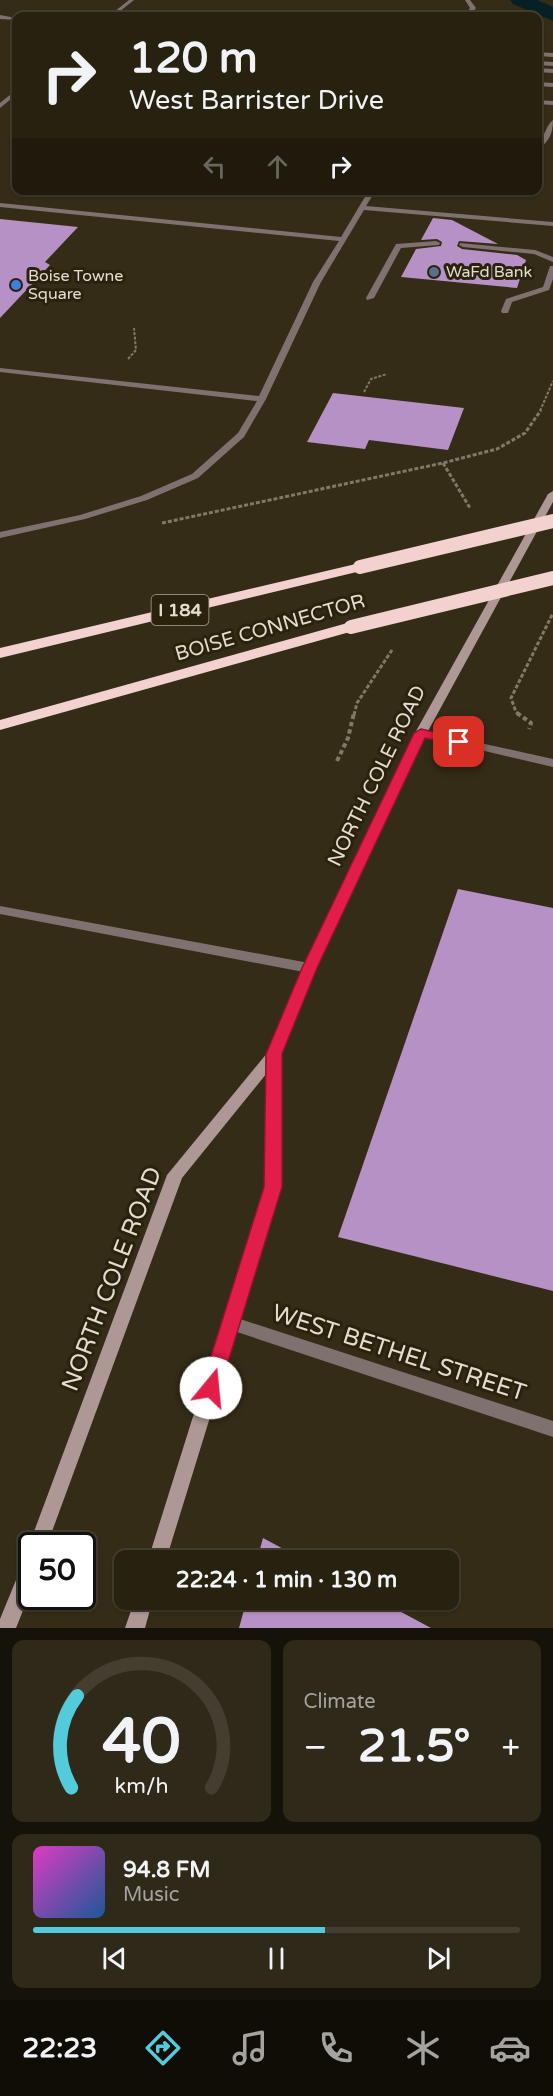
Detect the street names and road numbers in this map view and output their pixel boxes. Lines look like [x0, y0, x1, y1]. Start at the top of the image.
street label: BOISE CONNECTOR [172, 589, 368, 667]
road number: I 184 [152, 595, 208, 625]
street label: NORTH COLE ROAD [323, 682, 431, 870]
street label: NORTH COLE ROAD [56, 1163, 168, 1395]
street label: WEST BETHEL STREET [268, 1298, 530, 1408]

